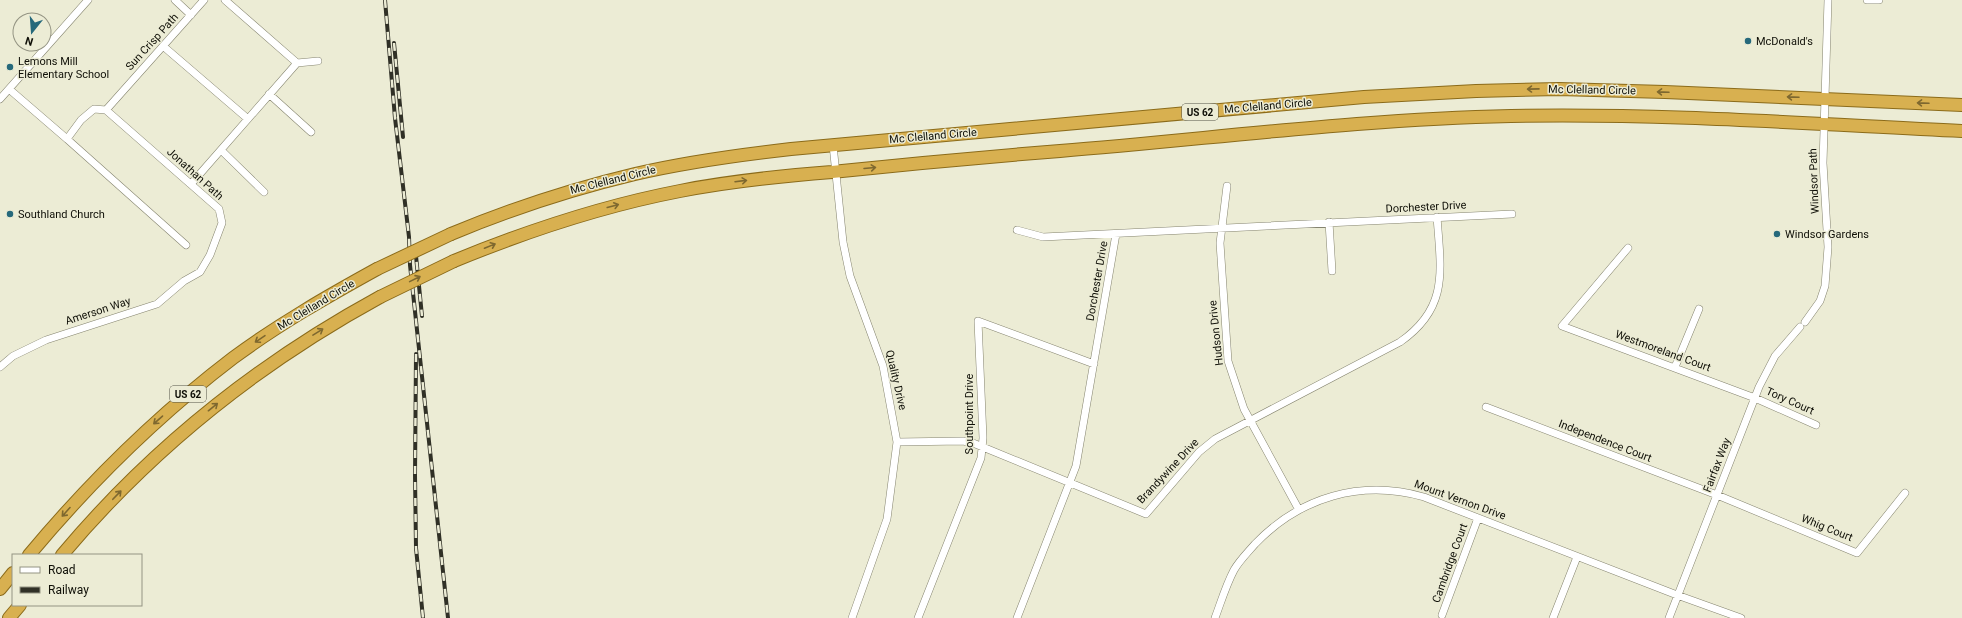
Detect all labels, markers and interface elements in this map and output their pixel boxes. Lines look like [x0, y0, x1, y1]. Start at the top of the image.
street label: Sun Crisp Path [123, 11, 181, 73]
north arrow [12, 12, 52, 52]
text: N [23, 34, 35, 48]
place label: McDonald's [1756, 35, 1813, 48]
marker: McDonald's [1743, 36, 1753, 46]
place label: Lemons Mill Elementary School [18, 55, 109, 81]
marker: Lemons Mill Elementary School [5, 62, 15, 72]
street label: Mc Clelland Circle [1548, 83, 1636, 97]
one-way arrow [1527, 85, 1540, 93]
one-way arrow [1657, 88, 1670, 95]
one-way arrow [1787, 94, 1800, 101]
street label: Mc Clelland Circle [1224, 96, 1312, 116]
one-way arrow [1917, 99, 1930, 107]
road number: US 62 [1182, 104, 1218, 120]
street label: Mc Clelland Circle [889, 126, 977, 146]
street label: Jonathan Path [164, 145, 226, 203]
street label: Windsor Path [1806, 148, 1822, 214]
street label: Mc Clelland Circle [569, 163, 657, 197]
one-way arrow [863, 164, 876, 171]
one-way arrow [734, 177, 747, 185]
street label: Dorchester Drive [1385, 198, 1467, 216]
one-way arrow [607, 202, 620, 209]
place label: Southland Church [18, 208, 105, 221]
marker: Southland Church [5, 209, 15, 219]
place label: Windsor Gardens [1785, 228, 1869, 241]
marker: Windsor Gardens [1772, 229, 1782, 239]
street label: Dorchester Drive [1084, 240, 1110, 322]
one-way arrow [483, 242, 495, 249]
one-way arrow [408, 275, 420, 282]
street label: Mc Clelland Circle [275, 277, 357, 333]
street label: Amerson Way [64, 294, 133, 328]
street label: Hudson Drive [1206, 300, 1226, 366]
one-way arrow [313, 328, 324, 337]
street label: Westmoreland Court [1613, 328, 1713, 374]
one-way arrow [254, 336, 266, 344]
street label: Quality Drive [883, 349, 909, 411]
street label: Southpoint Drive [963, 373, 976, 454]
street label: Tory Court [1764, 385, 1816, 418]
road number: US 62 [170, 386, 206, 402]
one-way arrow [207, 403, 218, 412]
one-way arrow [153, 415, 163, 424]
street label: Independence Court [1557, 417, 1654, 465]
street label: Fairfax Way [1701, 435, 1734, 494]
street label: Brandywine Drive [1135, 436, 1202, 506]
street label: Mount Vernon Drive [1412, 477, 1508, 523]
one-way arrow [112, 490, 122, 500]
one-way arrow [62, 507, 71, 517]
street label: Whig Court [1799, 512, 1855, 544]
street label: Cambridge Court [1430, 521, 1471, 604]
legend [12, 554, 142, 606]
text: Road [48, 563, 76, 577]
text: Railway [48, 583, 89, 597]

